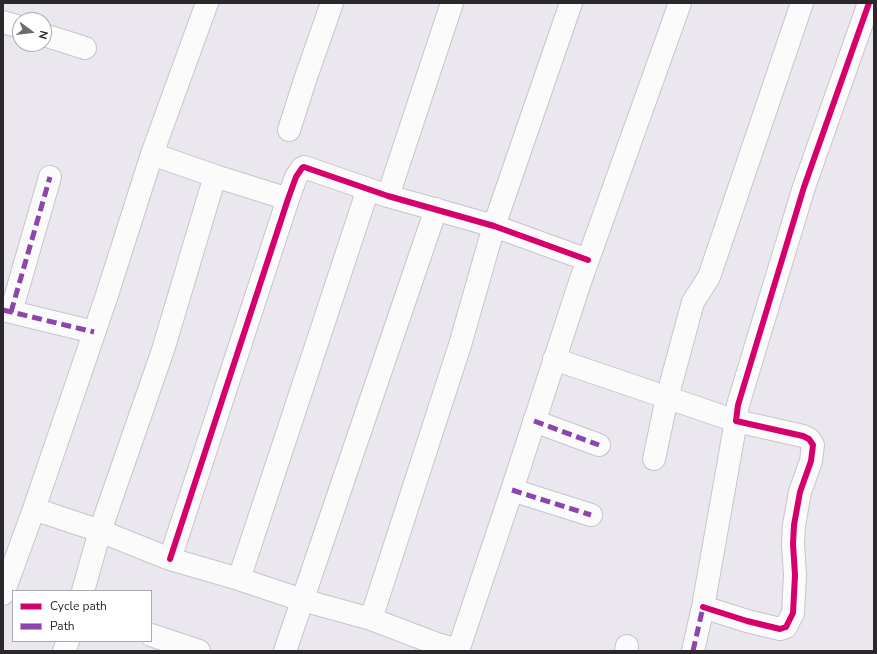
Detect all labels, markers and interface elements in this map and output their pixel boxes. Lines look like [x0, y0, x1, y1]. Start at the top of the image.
north arrow [12, 12, 52, 52]
text: N [35, 29, 51, 41]
legend [12, 590, 152, 642]
text: Cycle path [50, 598, 107, 614]
text: Path [50, 618, 75, 634]

